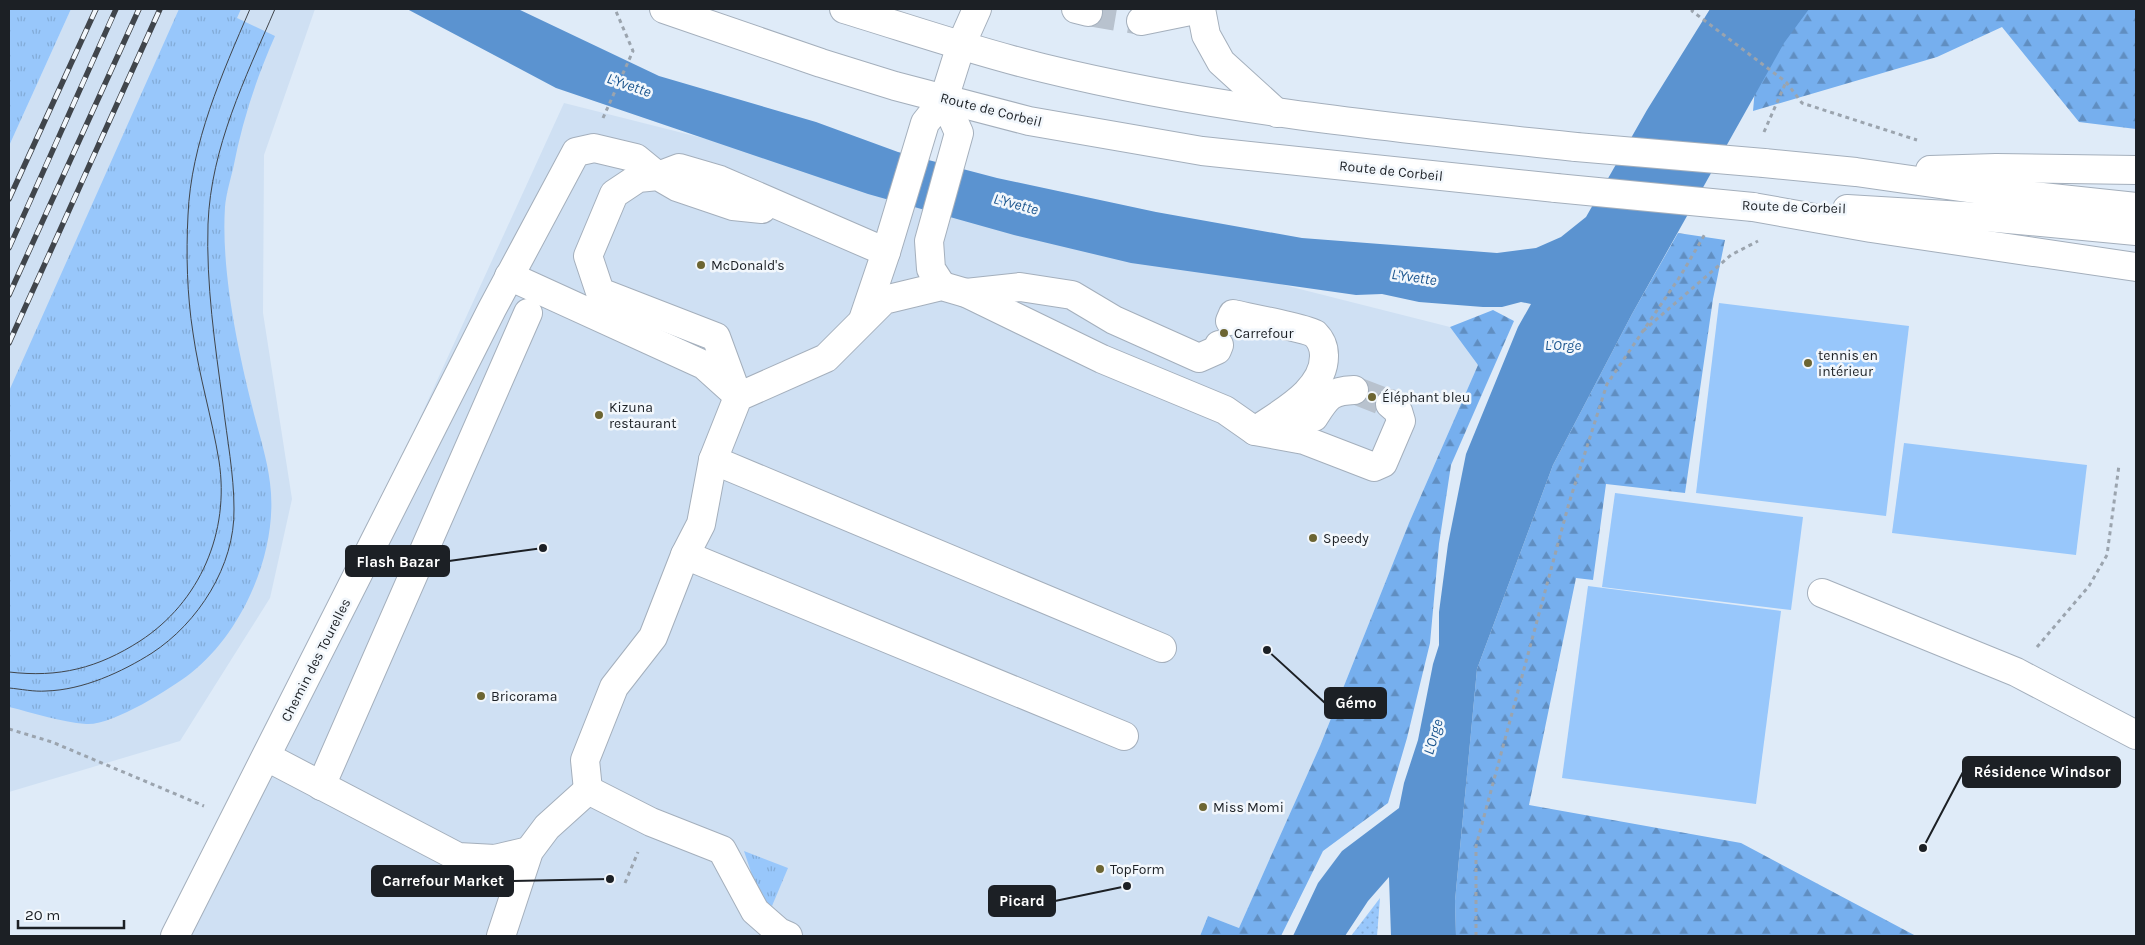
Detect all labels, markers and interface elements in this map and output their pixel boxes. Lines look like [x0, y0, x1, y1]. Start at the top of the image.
water label: L'Yvette [604, 69, 654, 101]
street label: Route de Corbeil [938, 89, 1044, 131]
street label: Route de Corbeil [1338, 157, 1444, 185]
water label: L'Yvette [992, 189, 1040, 219]
street label: Route de Corbeil [1742, 197, 1846, 217]
place label: McDonald's [711, 257, 785, 274]
marker: McDonald's [695, 259, 707, 271]
water label: L'Yvette [1390, 265, 1438, 289]
place label: Carrefour [1234, 325, 1295, 342]
marker: Carrefour [1218, 327, 1230, 339]
water label: L'Orge [1545, 336, 1581, 354]
place label: tennis en intérieur [1818, 347, 1878, 380]
marker: tennis en intérieur [1802, 357, 1814, 369]
place label: Éléphant bleu [1382, 388, 1470, 406]
marker: Éléphant bleu [1366, 391, 1378, 403]
place label: Kizuna restaurant [609, 399, 677, 432]
marker: Kizuna restaurant [593, 409, 605, 421]
place label: Speedy [1323, 530, 1369, 547]
marker: Speedy [1307, 532, 1319, 544]
callout: Flash Bazar [346, 546, 449, 576]
text: Flash Bazar [356, 553, 440, 571]
street label: Chemin des Tourelles [278, 596, 354, 724]
place label: Bricorama [491, 688, 557, 705]
callout: Gémo [1325, 688, 1386, 718]
marker: Bricorama [475, 690, 487, 702]
text: Gémo [1336, 694, 1376, 712]
water label: L'Orge [1419, 717, 1447, 757]
callout: Résidence Windsor [1963, 757, 2120, 787]
text: Résidence Windsor [1974, 763, 2110, 781]
place label: Miss Momi [1213, 799, 1284, 816]
marker: Miss Momi [1197, 801, 1209, 813]
place label: TopForm [1110, 861, 1165, 878]
marker: TopForm [1094, 863, 1106, 875]
callout: Carrefour Market [372, 866, 513, 896]
text: Carrefour Market [382, 872, 504, 890]
callout: Picard [989, 886, 1055, 916]
text: Picard [999, 892, 1045, 910]
scale bar [18, 898, 124, 930]
text: 20 m [25, 906, 60, 924]

